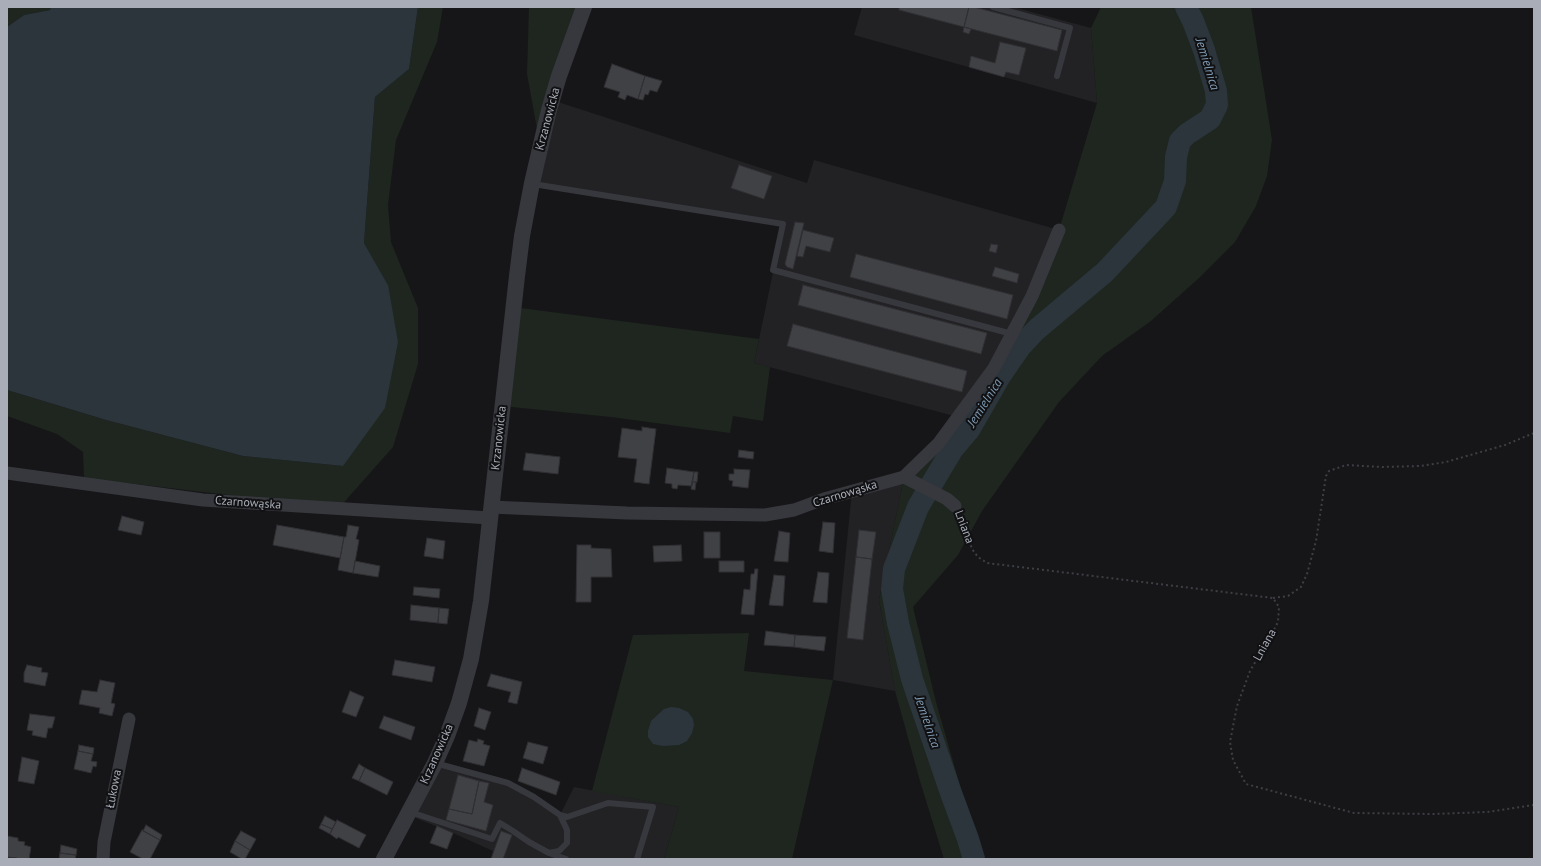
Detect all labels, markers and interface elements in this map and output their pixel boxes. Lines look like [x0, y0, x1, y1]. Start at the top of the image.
water label: Jemielnica [1192, 36, 1222, 92]
street label: Krzanowicka [533, 86, 563, 152]
water label: Jemielnica [964, 376, 1006, 430]
street label: Krzanowicka [488, 405, 510, 471]
street label: Czarnowąska [811, 477, 879, 511]
street label: Czarnowąska [214, 494, 282, 512]
street label: Lniana [951, 508, 977, 546]
street label: Lniana [1250, 627, 1280, 663]
water label: Jemielnica [911, 694, 943, 750]
street label: Krzanowicka [417, 722, 457, 786]
street label: Łukowa [103, 768, 125, 810]

